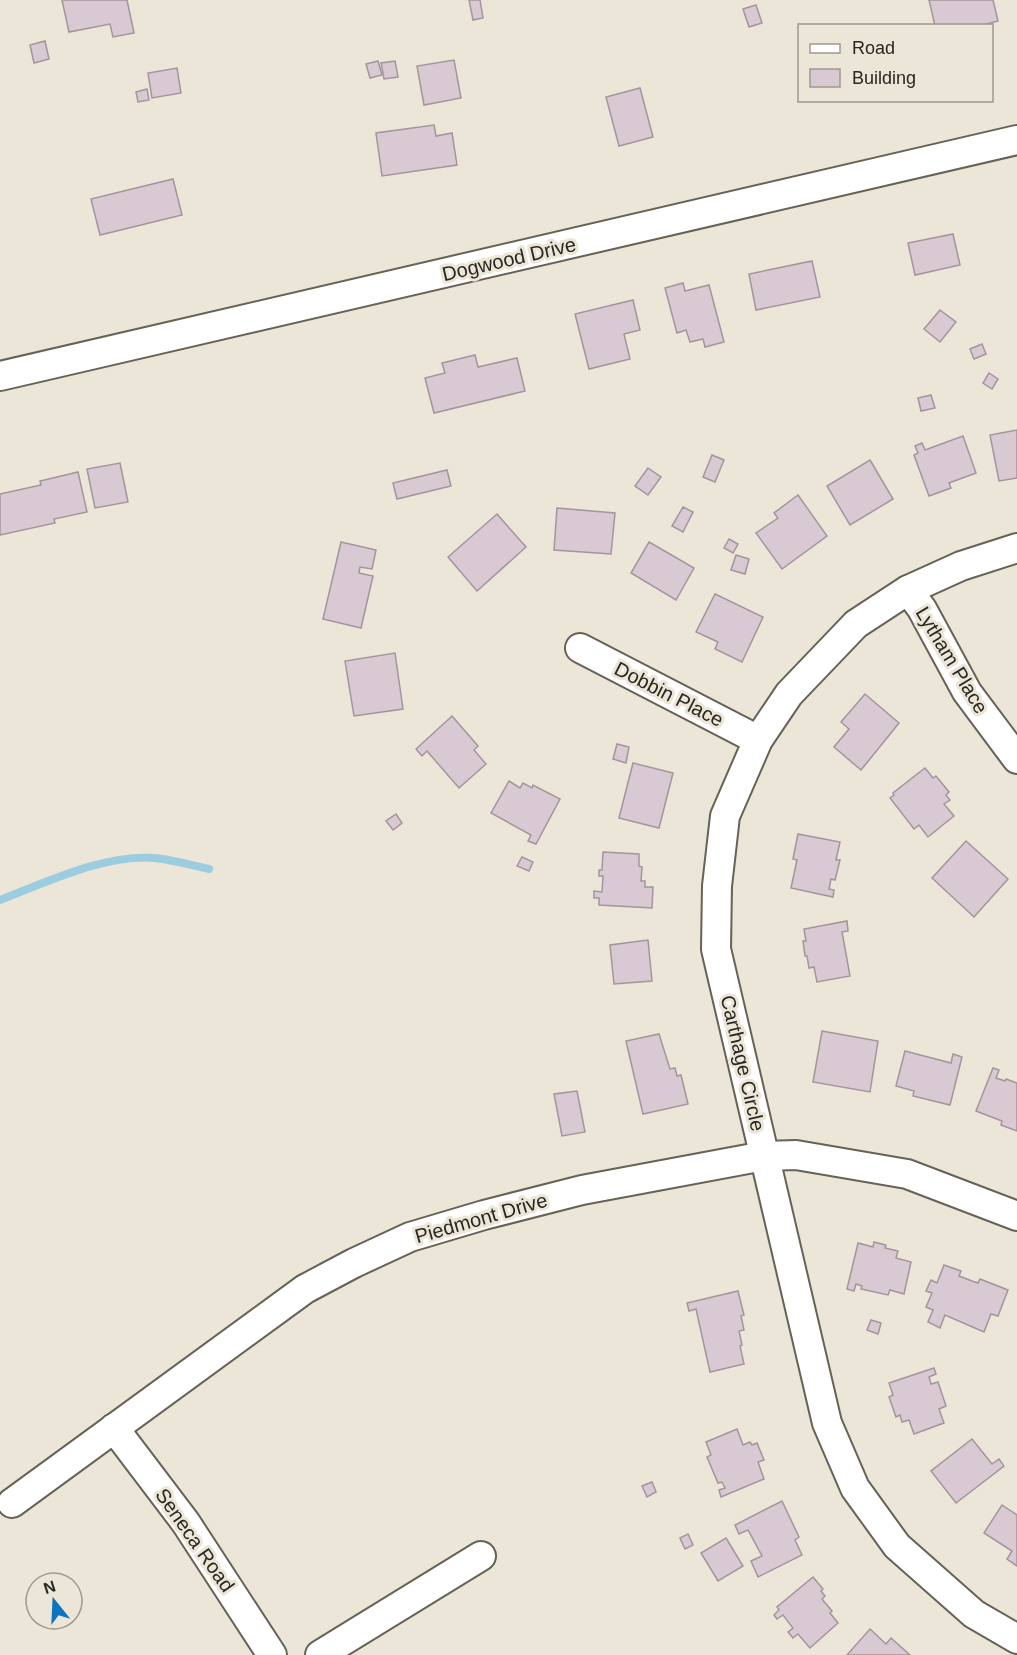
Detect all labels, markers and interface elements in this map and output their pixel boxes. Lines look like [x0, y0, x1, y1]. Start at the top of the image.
legend [798, 24, 993, 102]
text: Road [852, 38, 895, 58]
text: Building [852, 68, 916, 88]
street label: Dogwood Drive [440, 233, 578, 285]
street label: Lytham Place [912, 603, 992, 717]
street label: Dobbin Place [611, 657, 727, 731]
street label: Carthage Circle [717, 993, 769, 1133]
street label: Piedmont Drive [412, 1189, 550, 1247]
street label: Seneca Road [151, 1484, 239, 1596]
north arrow [24, 1571, 84, 1631]
text: N [41, 1577, 58, 1597]

